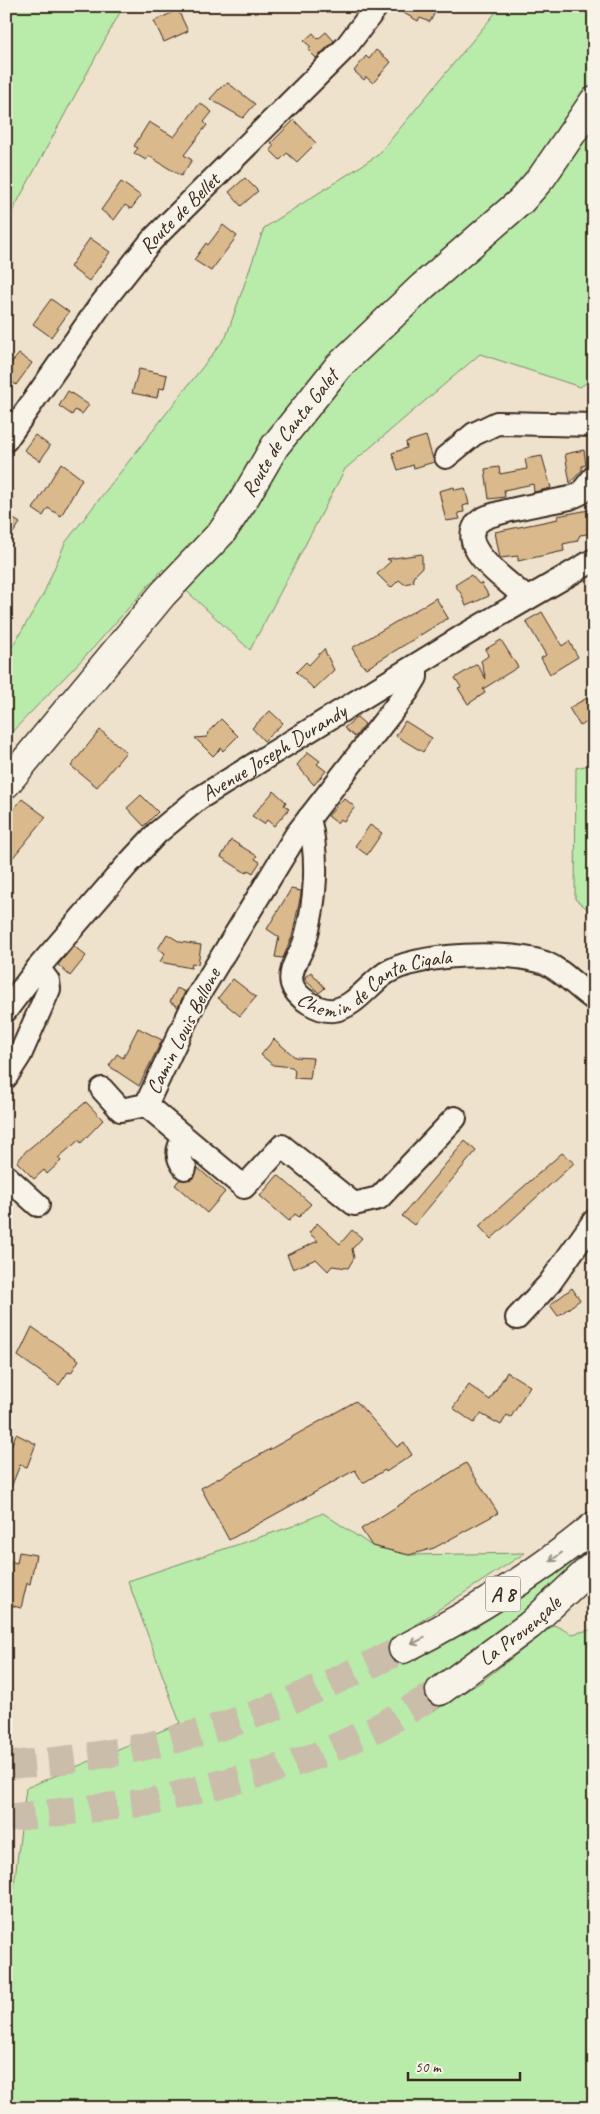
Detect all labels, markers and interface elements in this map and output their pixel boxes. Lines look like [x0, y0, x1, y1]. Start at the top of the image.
street label: Route de Bellet [133, 166, 227, 259]
street label: Route de Canta Galet [235, 362, 346, 501]
street label: Avenue Joseph Durandy [197, 697, 352, 807]
street label: Chemin de Canta Cigala [292, 943, 454, 1024]
street label: Camin Louis Bellone [140, 963, 226, 1098]
one-way arrow [550, 1551, 563, 1562]
road number: A 8 [486, 1576, 520, 1612]
street label: La Provençale [473, 1589, 567, 1671]
one-way arrow [411, 1637, 426, 1646]
scale bar [408, 2049, 520, 2081]
text: 50 m [415, 2058, 442, 2077]

